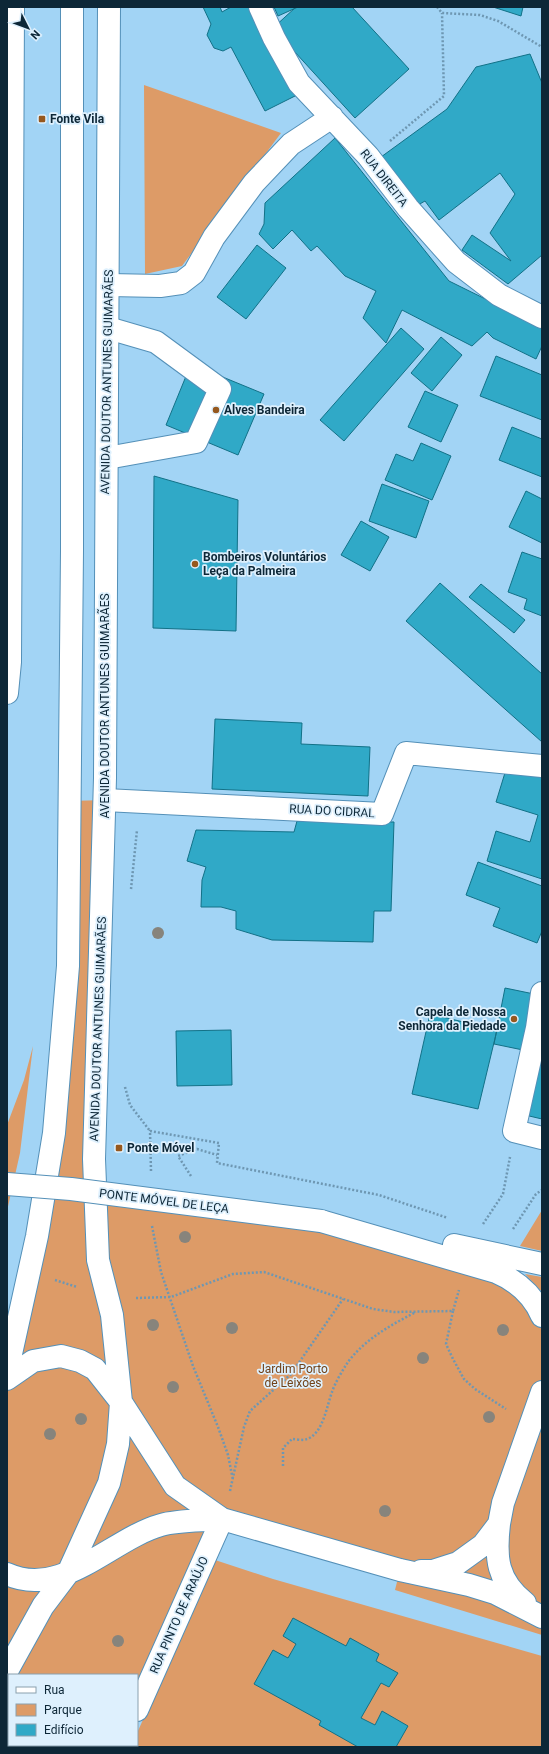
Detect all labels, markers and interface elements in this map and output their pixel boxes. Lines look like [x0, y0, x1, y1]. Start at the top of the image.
north arrow [8, 8, 48, 48]
text: N [27, 27, 42, 42]
place label: Fonte Vila [50, 112, 105, 126]
marker: Fonte Vila [37, 114, 47, 124]
street label: RUA DIREITA [357, 147, 411, 210]
street label: AVENIDA DOUTOR ANTUNES GUIMARÃES [96, 269, 116, 495]
place label: Alves Bandeira [224, 403, 305, 417]
marker: Alves Bandeira [211, 405, 221, 415]
place label: Bombeiros Voluntários Leça da Palmeira [203, 550, 326, 578]
marker: Bombeiros Voluntários Leça da Palmeira [190, 559, 200, 569]
street label: AVENIDA DOUTOR ANTUNES GUIMARÃES [96, 593, 112, 819]
street label: RUA DO CIDRAL [289, 802, 376, 820]
street label: AVENIDA DOUTOR ANTUNES GUIMARÃES [85, 916, 109, 1142]
place label: Capela de Nossa Senhora da Piedade [398, 1005, 507, 1033]
marker: Capela de Nossa Senhora da Piedade [509, 1014, 519, 1024]
place label: Ponte Móvel [127, 1141, 195, 1155]
marker: Ponte Móvel [114, 1143, 124, 1153]
street label: PONTE MÓVEL DE LEÇA [98, 1185, 230, 1216]
park label: Jardim Porto de Leixões [258, 1362, 328, 1390]
street label: RUA PINTO DE ARAÚJO [146, 1554, 211, 1676]
legend [8, 1674, 138, 1746]
text: Rua [44, 1683, 65, 1697]
text: Parque [44, 1703, 82, 1717]
text: Edifício [44, 1723, 84, 1737]

